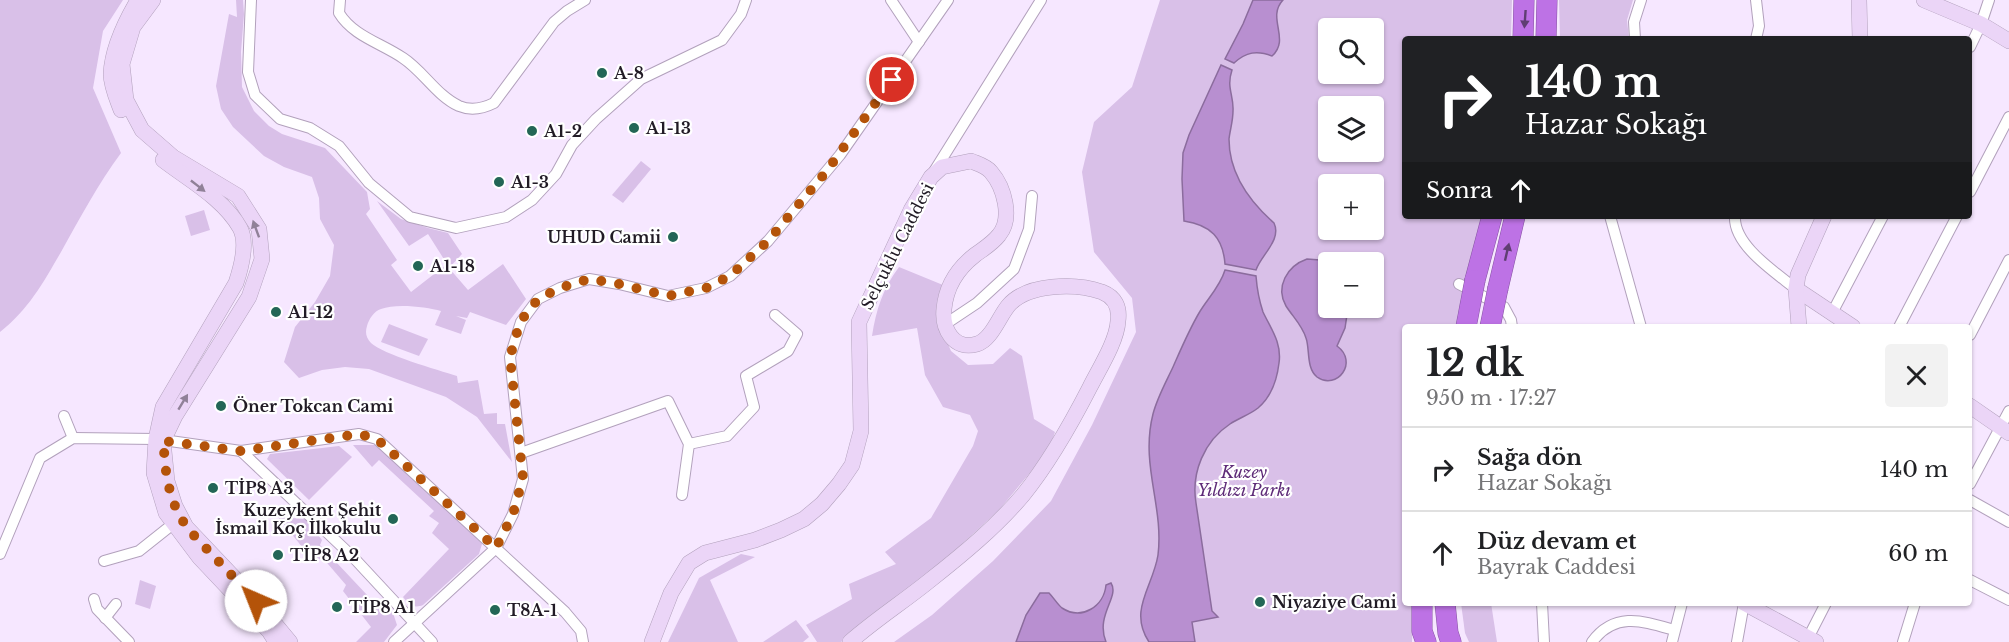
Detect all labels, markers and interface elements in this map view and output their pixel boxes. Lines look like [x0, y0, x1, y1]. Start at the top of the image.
one-way arrow [1520, 10, 1529, 29]
map controls [1318, 18, 1384, 318]
button: search [1318, 18, 1384, 84]
pin [866, 54, 917, 105]
text: 140 m [1525, 56, 1661, 108]
icon: right [1426, 60, 1504, 138]
place label: A-8 [613, 63, 644, 83]
icon: arrive [875, 63, 908, 96]
marker: A-8 [595, 66, 609, 80]
button: layers [1318, 96, 1384, 162]
text: Hazar Sokağı [1525, 108, 1707, 141]
place label: A1-13 [645, 118, 691, 138]
place label: A1-2 [543, 121, 582, 141]
marker: A1-13 [627, 121, 641, 135]
marker: A1-2 [525, 124, 539, 138]
place label: A1-3 [510, 172, 549, 192]
button: + [1318, 174, 1384, 240]
icon: ahead [1504, 174, 1537, 207]
marker: A1-3 [492, 175, 506, 189]
text: Sonra [1426, 177, 1492, 204]
street label: Selçuklu Caddesi [856, 179, 938, 313]
one-way arrow [190, 180, 205, 192]
one-way arrow [251, 220, 261, 238]
place label: UHUD Camii [547, 227, 661, 247]
marker: UHUD Camii [666, 230, 680, 244]
one-way arrow [1502, 243, 1512, 261]
button: − [1318, 252, 1384, 318]
place label: A1-18 [429, 256, 475, 276]
marker: A1-18 [411, 259, 425, 273]
place label: A1-12 [287, 302, 333, 322]
marker: A1-12 [269, 305, 283, 319]
text: 12 dk [1426, 341, 1524, 386]
button: close [1885, 344, 1948, 407]
text: 950 m · 17:27 [1426, 386, 1556, 410]
one-way arrow [177, 394, 188, 410]
place label: Öner Tokcan Cami [233, 396, 393, 416]
marker: Öner Tokcan Cami [214, 399, 228, 413]
text: Sağa dön [1477, 444, 1582, 471]
icon: right [1426, 453, 1459, 486]
text: 140 m [1880, 456, 1948, 483]
park label: Kuzey Yıldızı Parkı [1197, 462, 1291, 500]
text: Hazar Sokağı [1477, 471, 1612, 495]
place label: TİP8 A3 [225, 478, 293, 498]
marker: TİP8 A3 [206, 481, 220, 495]
place label: Kuzeykent Şehit İsmail Koç İlkokulu [215, 500, 382, 538]
marker: Kuzeykent Şehit İsmail Koç İlkokulu [386, 512, 400, 526]
text: Düz devam et [1477, 528, 1637, 555]
icon: ahead [1426, 537, 1459, 570]
text: 60 m [1888, 540, 1948, 567]
place label: TİP8 A2 [290, 545, 359, 565]
marker: TİP8 A2 [271, 548, 285, 562]
text: Bayrak Caddesi [1477, 555, 1636, 579]
position arrow [224, 569, 288, 633]
place label: Niyaziye Cami [1272, 592, 1397, 612]
marker: Niyaziye Cami [1253, 595, 1267, 609]
place label: TİP8 A1 [349, 597, 415, 617]
marker: TİP8 A1 [330, 600, 344, 614]
place label: T8A-1 [507, 600, 557, 620]
marker: T8A-1 [488, 603, 502, 617]

